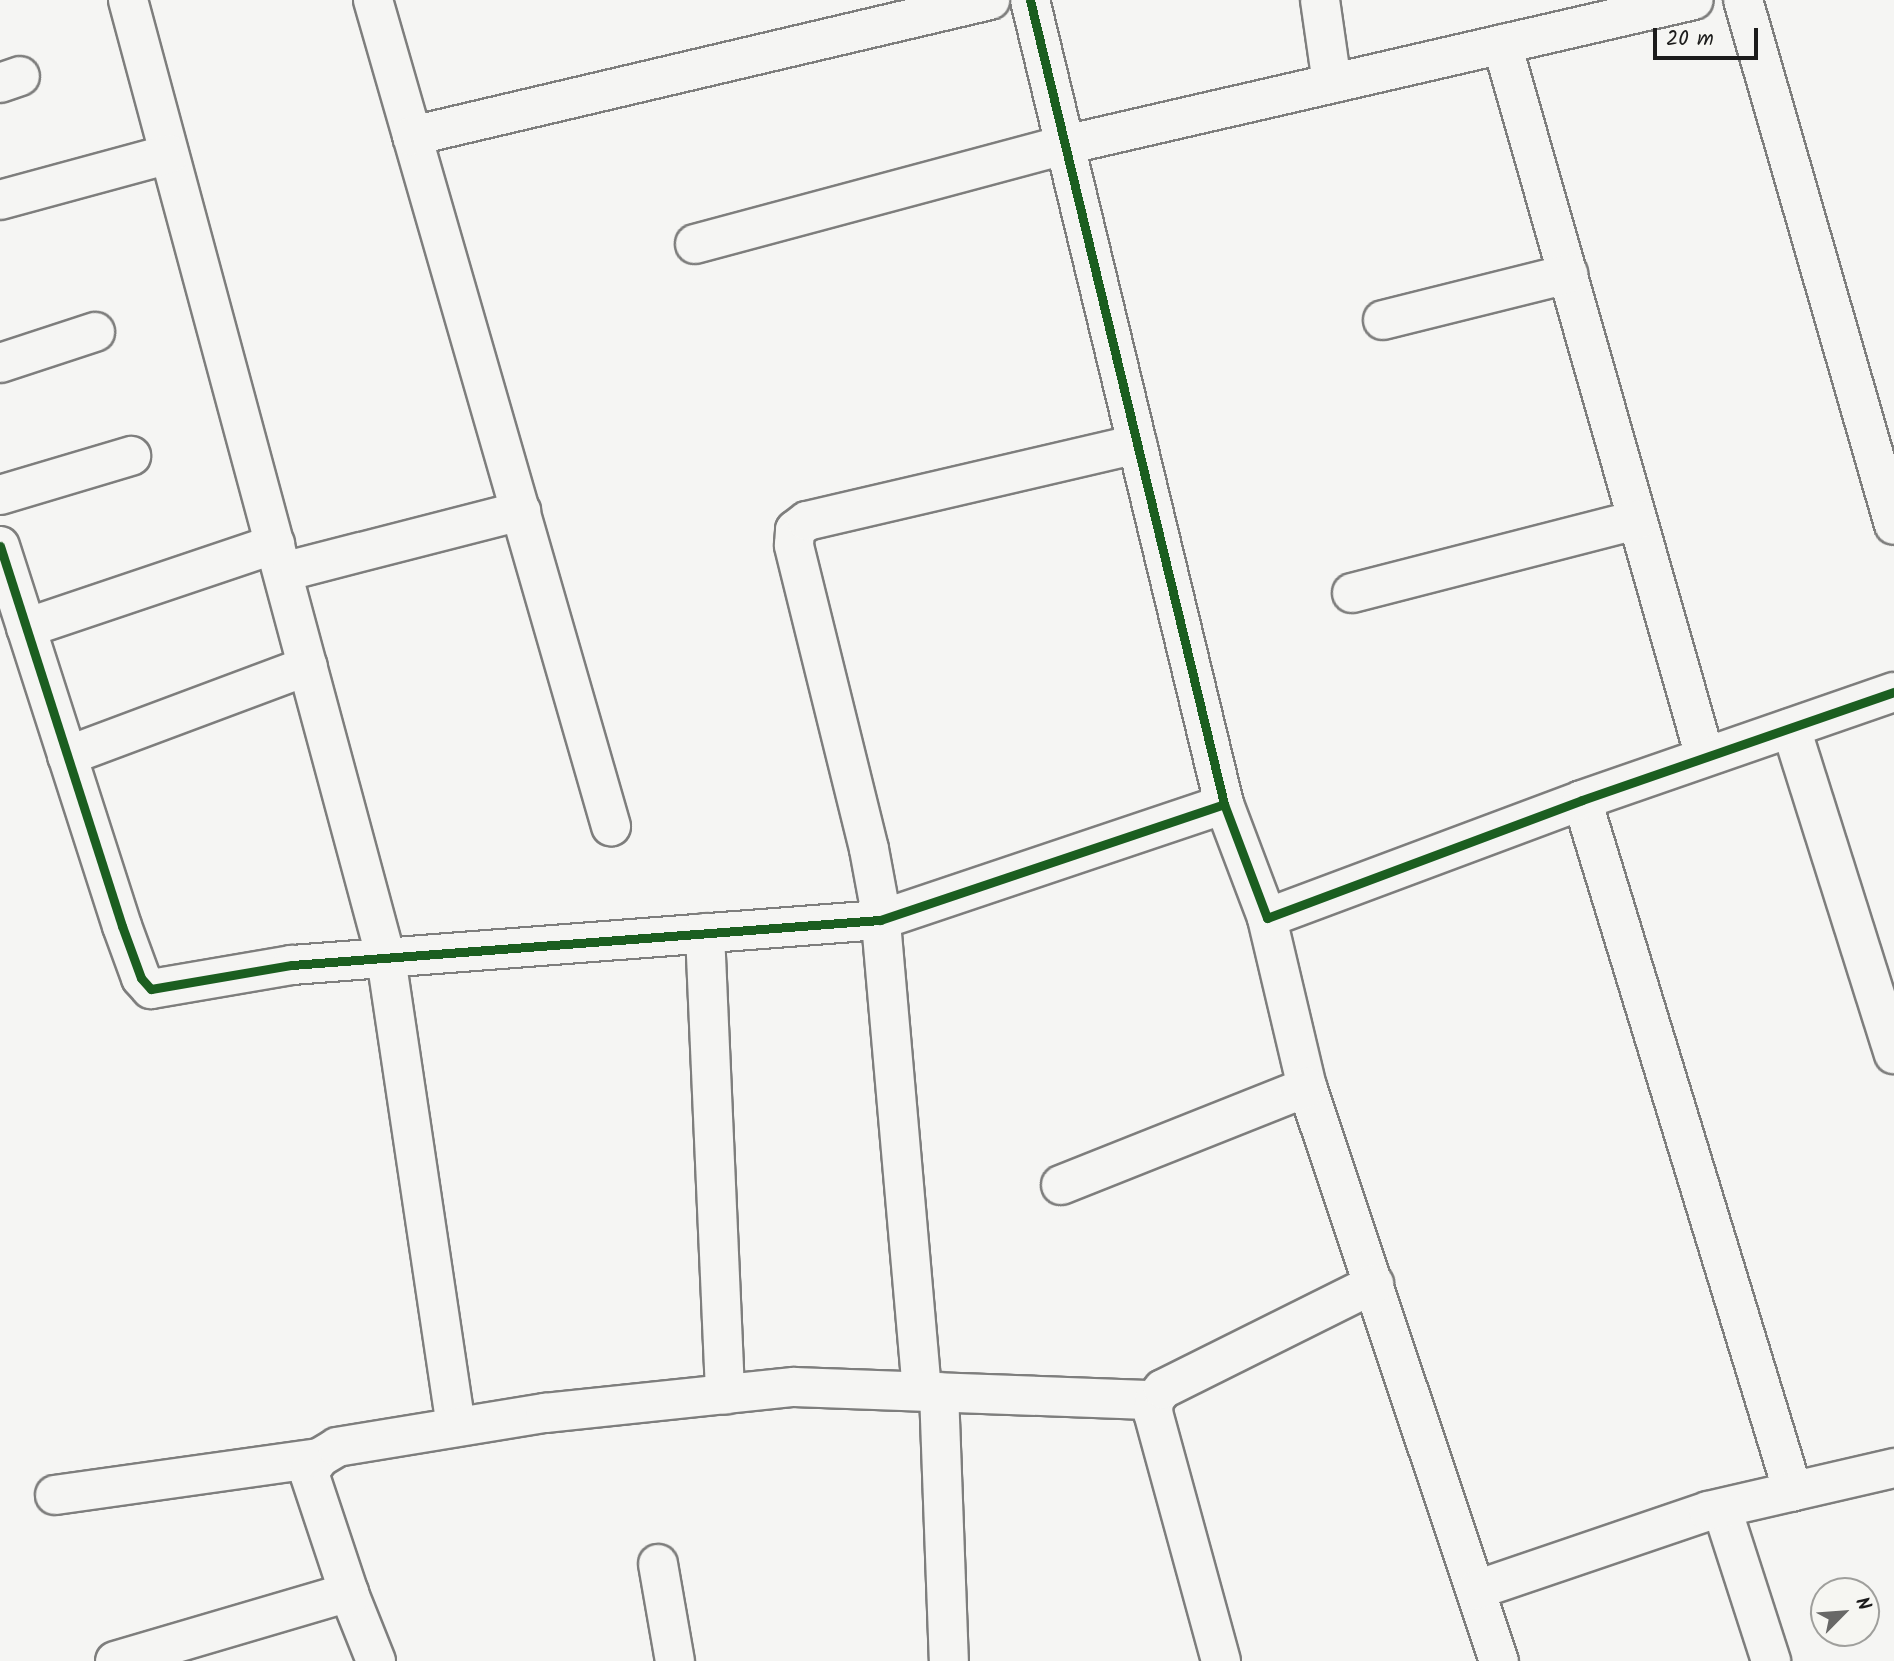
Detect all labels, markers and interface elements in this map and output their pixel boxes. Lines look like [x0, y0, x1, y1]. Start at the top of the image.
scale bar [1656, 14, 1761, 58]
text: 20 m [1666, 23, 1714, 56]
north arrow [1810, 1577, 1880, 1647]
text: N [1846, 1592, 1878, 1616]

